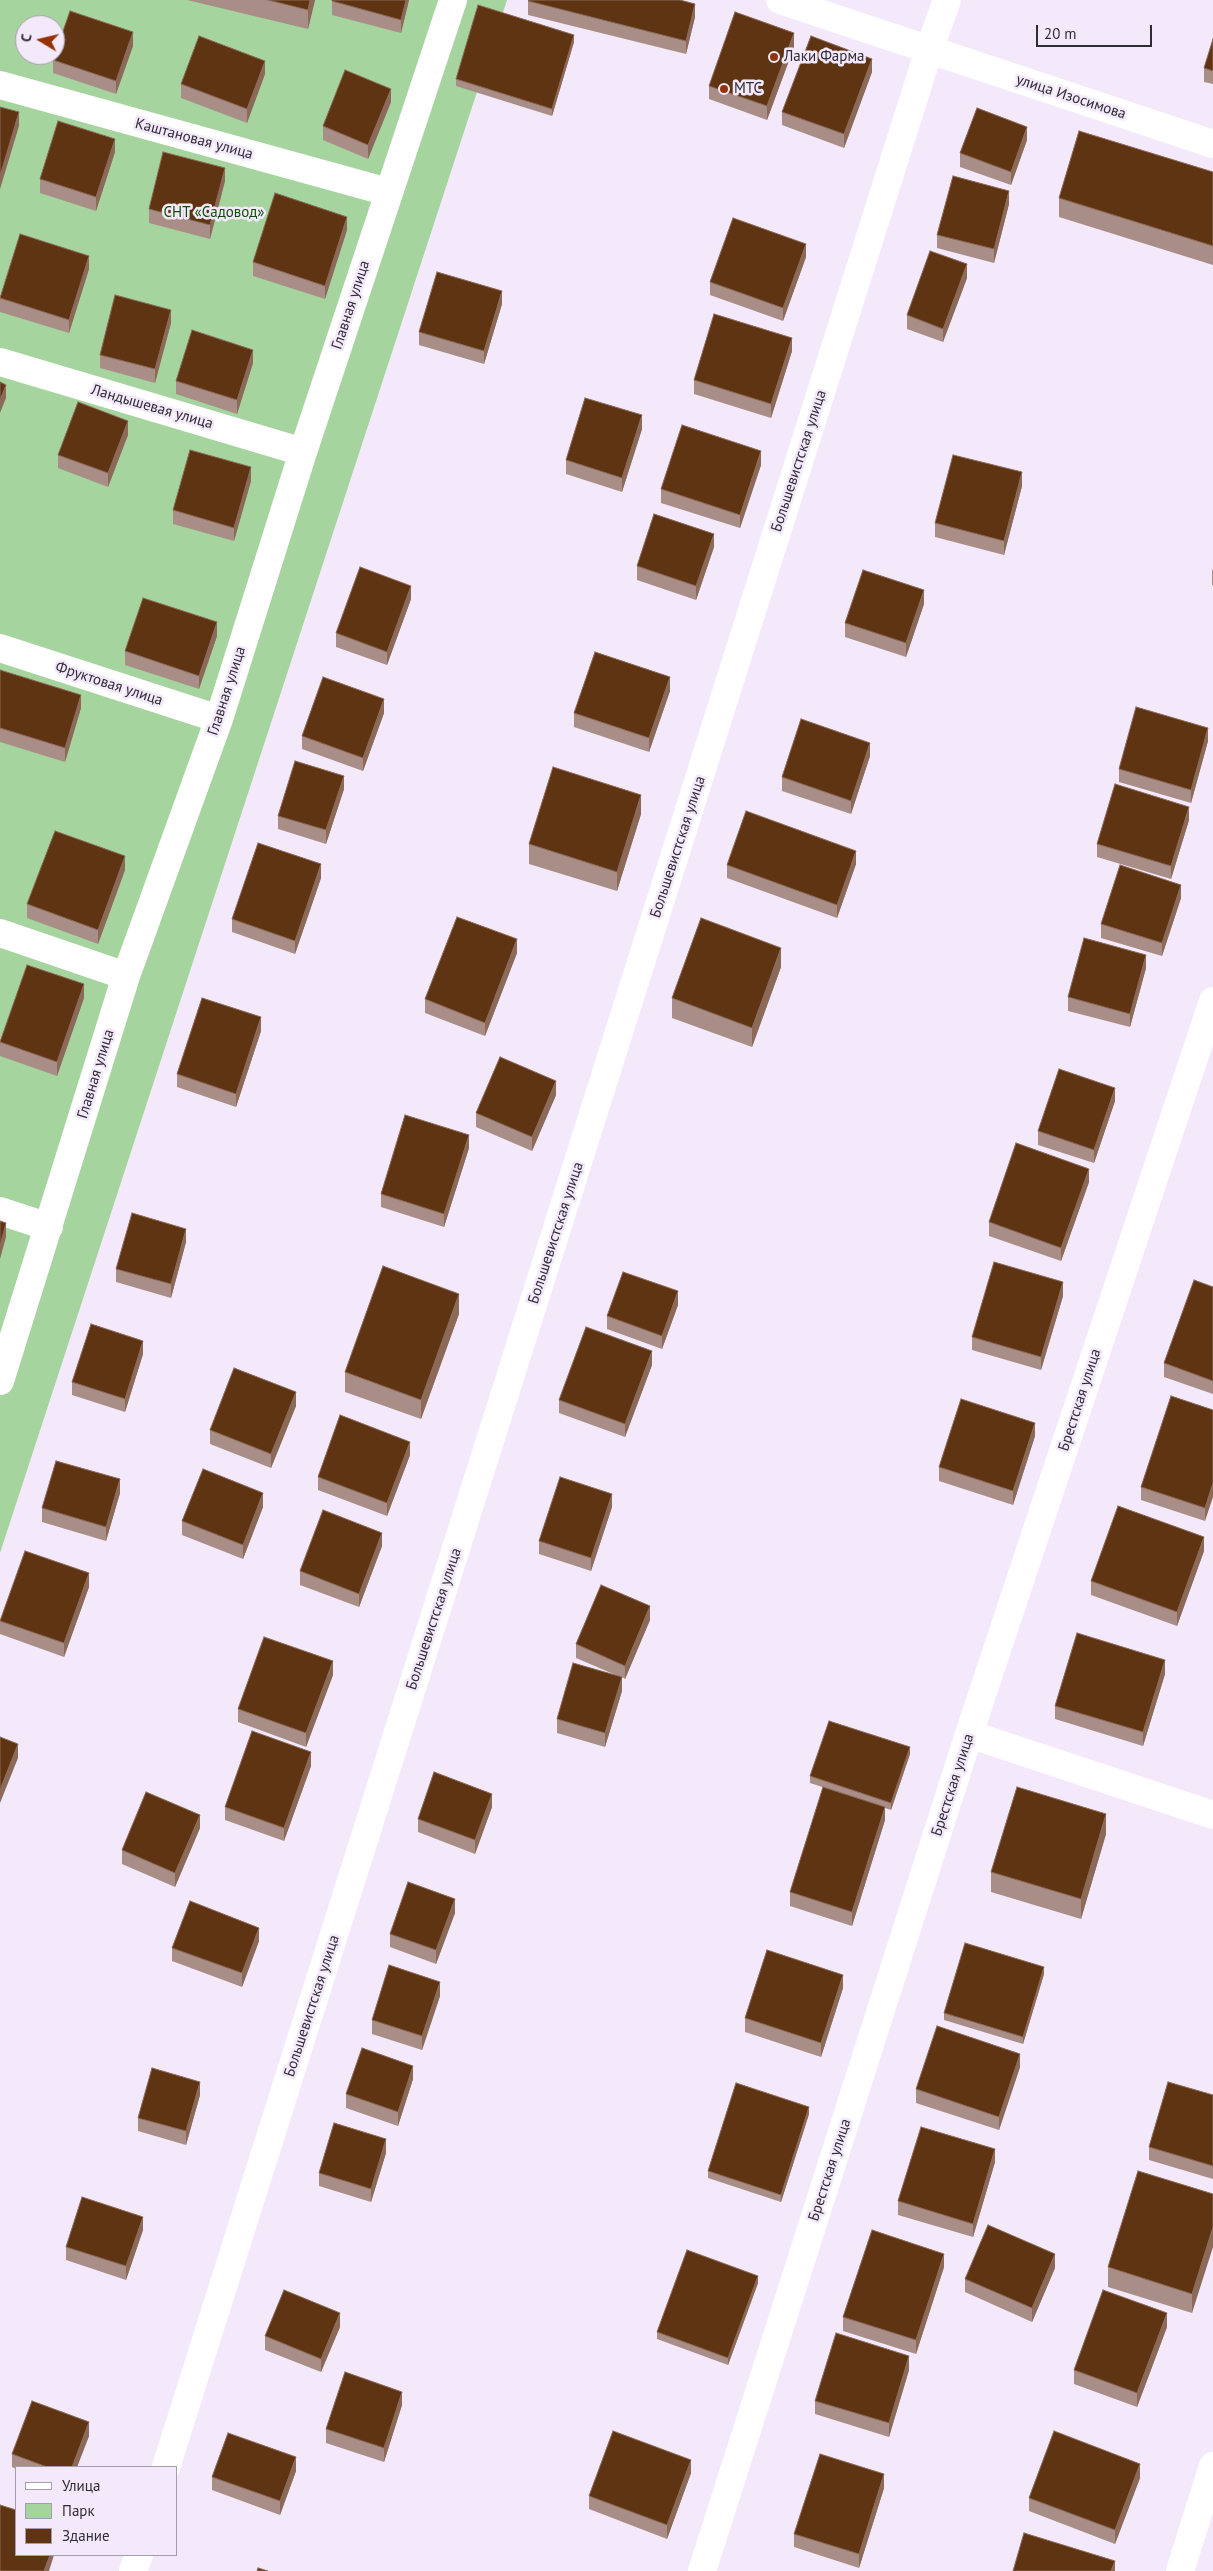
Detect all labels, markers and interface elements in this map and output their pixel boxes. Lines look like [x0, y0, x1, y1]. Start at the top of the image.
north arrow [15, 15, 65, 65]
scale bar [1038, 15, 1154, 47]
text: 20 m [1044, 24, 1077, 43]
text: С [17, 33, 36, 43]
place label: Лаки Фарма [784, 48, 865, 66]
marker: Лаки Фарма [768, 51, 780, 63]
street label: улица Изосимова [1014, 71, 1128, 123]
place label: МТС [734, 80, 762, 98]
marker: МТС [718, 83, 730, 95]
street label: Каштановая улица [133, 115, 255, 163]
park label: СНТ «Садовод» [163, 204, 265, 222]
street label: Главная улица [328, 258, 374, 352]
street label: Ландышевая улица [89, 381, 215, 433]
street label: Большевистская улица [768, 388, 830, 534]
street label: Главная улица [204, 644, 250, 738]
street label: Фруктовая улица [53, 658, 165, 710]
street label: Большевистская улица [647, 774, 709, 920]
street label: Главная улица [74, 1027, 118, 1121]
street label: Большевистская улица [525, 1160, 587, 1306]
street label: Брестская улица [1055, 1346, 1105, 1454]
street label: Большевистская улица [403, 1546, 465, 1692]
street label: Брестская улица [928, 1731, 978, 1839]
street label: Большевистская улица [281, 1933, 343, 2079]
street label: Брестская улица [805, 2116, 855, 2224]
legend [15, 2466, 178, 2556]
text: Улица [62, 2476, 100, 2495]
text: Парк [62, 2501, 95, 2520]
text: Здание [62, 2526, 110, 2545]

